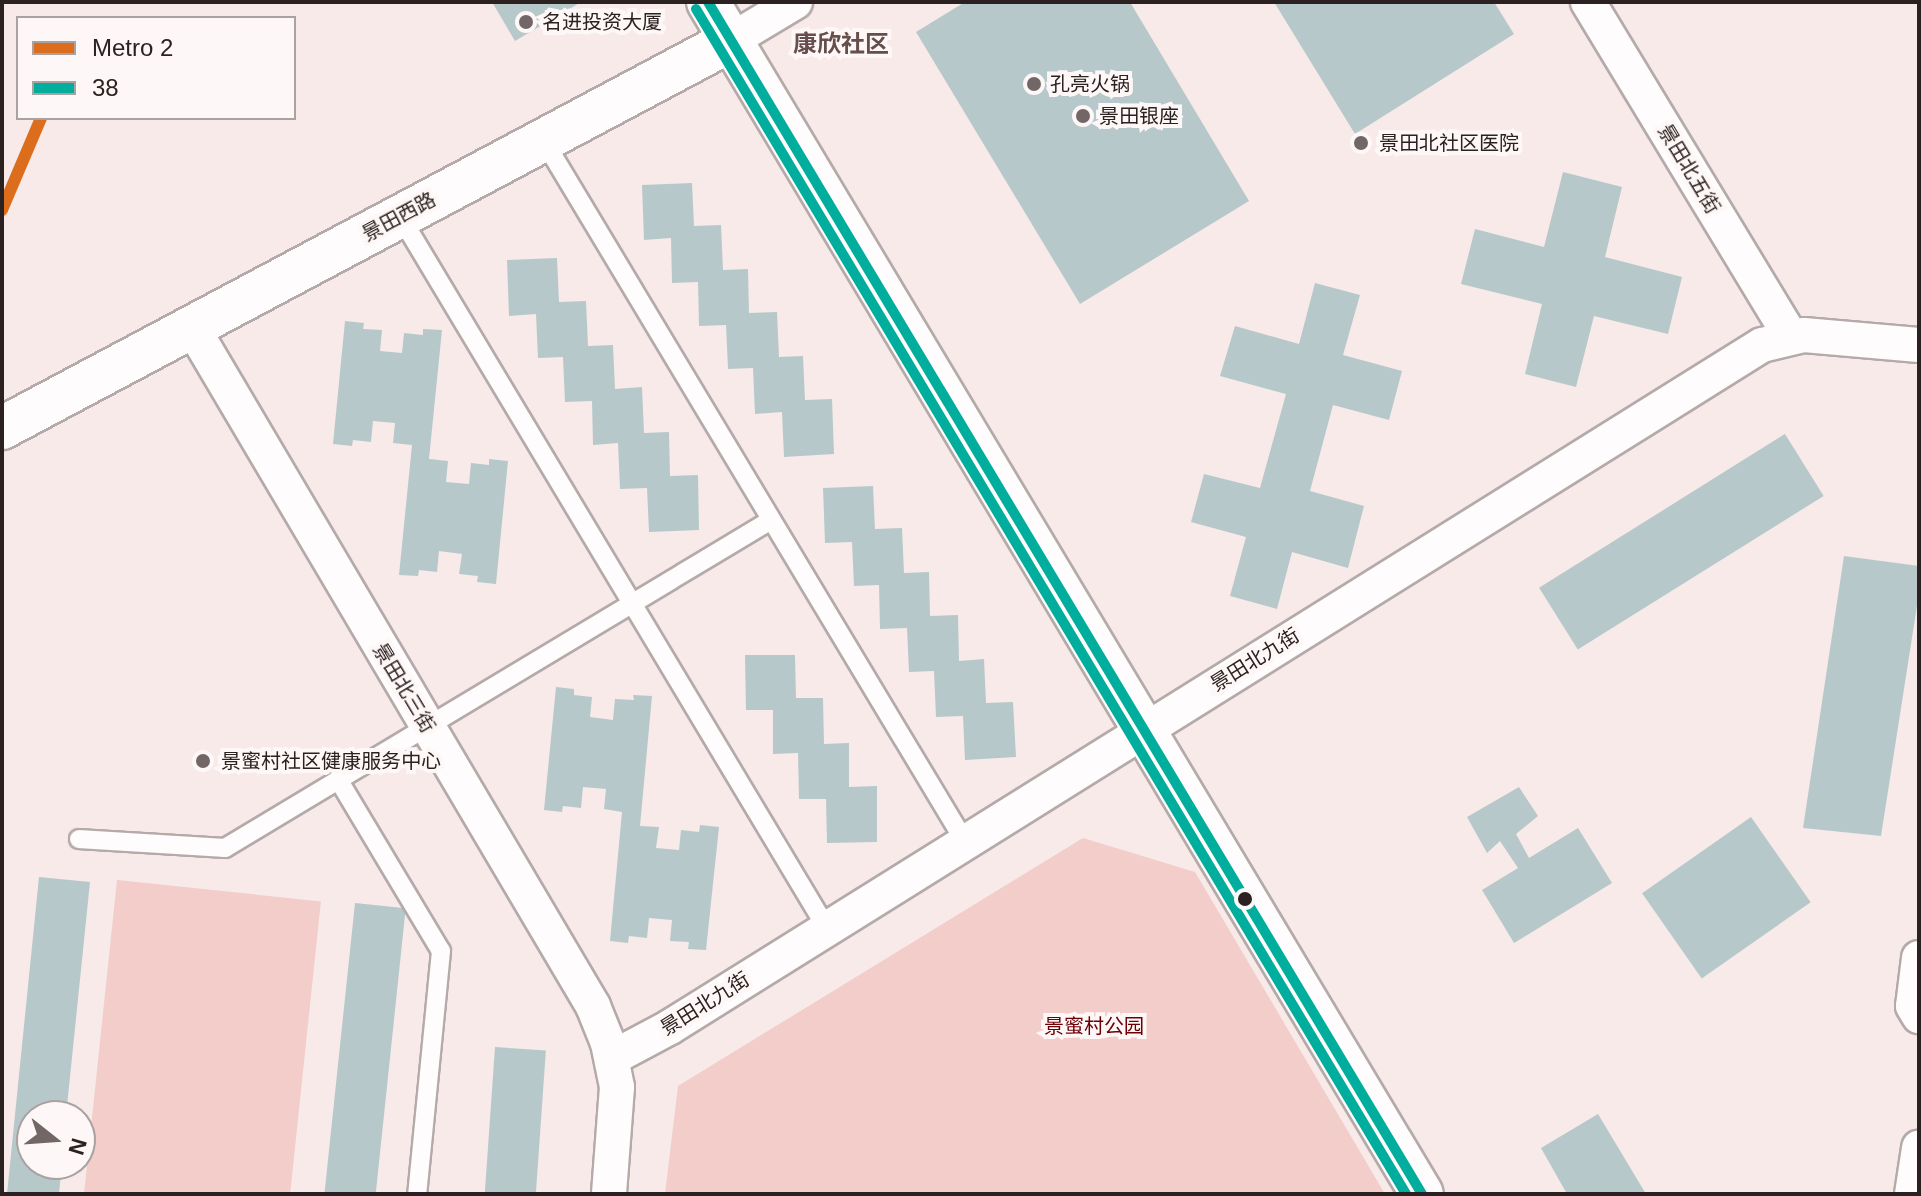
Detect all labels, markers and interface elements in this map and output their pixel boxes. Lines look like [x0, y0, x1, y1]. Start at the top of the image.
place label: 名进投资大厦 [542, 10, 662, 34]
marker: 名进投资大厦 [517, 13, 535, 31]
legend [16, 16, 296, 120]
district label: 康欣社区 [793, 30, 889, 58]
text: Metro 2 [92, 34, 173, 61]
place label: 孔亮火锅 [1050, 72, 1130, 96]
text: 38 [92, 74, 119, 101]
marker: 孔亮火锅 [1025, 75, 1043, 93]
place label: 景田银座 [1099, 104, 1179, 128]
marker: 景田银座 [1074, 107, 1092, 125]
street label: 景田北五街 [1653, 120, 1725, 218]
place label: 景田北社区医院 [1379, 131, 1519, 155]
marker: 景田北社区医院 [1350, 132, 1372, 154]
street label: 景田西路 [358, 188, 440, 246]
street label: 景田北九街 [1206, 623, 1304, 697]
street label: 景田北三街 [368, 639, 440, 737]
place label: 景蜜村社区健康服务中心 [221, 749, 441, 773]
marker: 景蜜村社区健康服务中心 [192, 750, 214, 772]
unlabelled marker [1237, 891, 1253, 907]
street label: 景田北九街 [656, 967, 754, 1041]
park label: 景蜜村公园 [1044, 1014, 1144, 1038]
north arrow [16, 1100, 96, 1180]
text: N [63, 1135, 92, 1158]

